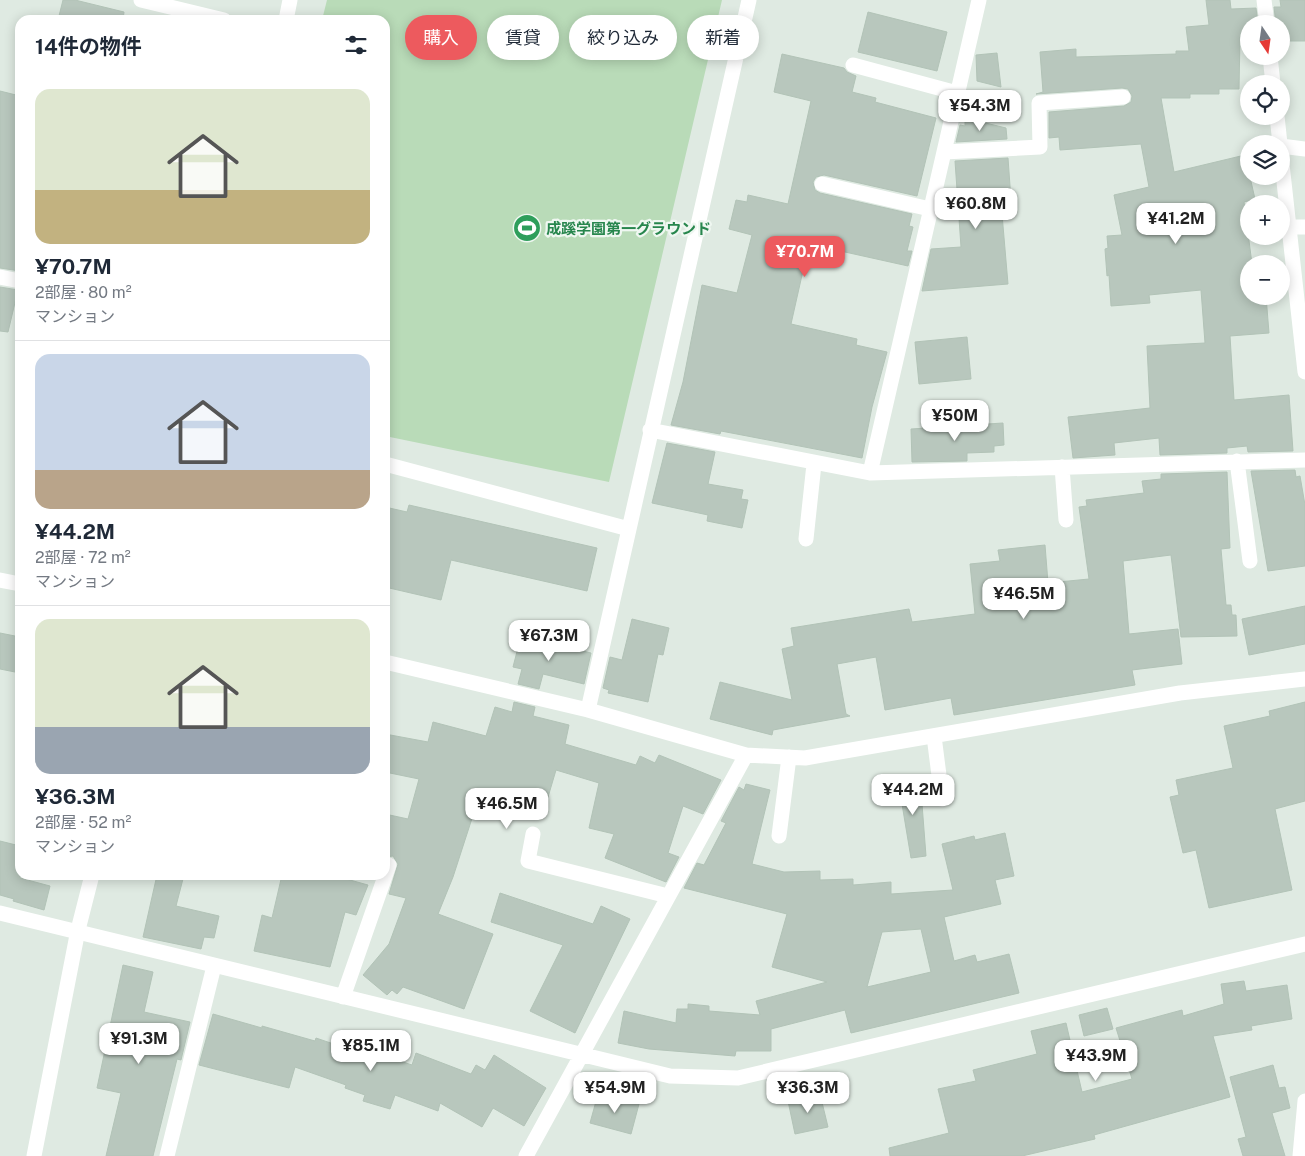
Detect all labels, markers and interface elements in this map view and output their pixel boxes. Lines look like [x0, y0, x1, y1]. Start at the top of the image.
chip: 購入 [405, 15, 477, 60]
chip: 賃貸 [487, 15, 559, 60]
chip: 絞り込み [569, 15, 677, 60]
chip: 新着 [687, 15, 759, 60]
north arrow [1240, 15, 1290, 65]
map controls [1240, 15, 1290, 305]
icon: filters [342, 31, 370, 59]
text: 14件の物件 [35, 34, 142, 59]
button: locate [1240, 75, 1290, 125]
pin: ¥54.3M [939, 90, 1021, 132]
text: ¥54.3M [949, 96, 1011, 115]
icon: home [158, 121, 248, 211]
button: layers [1240, 135, 1290, 185]
pin: ¥60.8M [935, 188, 1017, 230]
text: ¥60.8M [945, 194, 1007, 213]
button: + [1240, 195, 1290, 245]
pin: ¥41.2M [1135, 202, 1217, 245]
text: ¥41.2M [1147, 209, 1205, 228]
sports icon: 成蹊学園第一グラウンド [512, 213, 542, 243]
place label: 成蹊学園第一グラウンド [546, 220, 711, 237]
pin: ¥70.7M [764, 236, 846, 278]
text: ¥70.7M [776, 242, 834, 261]
text: ¥70.7M [35, 254, 112, 279]
button: − [1240, 255, 1290, 305]
text: 2部屋 · 80 m² [35, 283, 132, 302]
text: マンション [35, 307, 115, 326]
icon: home [158, 387, 248, 477]
pin: ¥50M [925, 400, 985, 442]
text: ¥50M [932, 406, 978, 425]
text: ¥44.2M [35, 519, 115, 544]
text: 2部屋 · 72 m² [35, 548, 131, 567]
text: マンション [35, 572, 115, 591]
pin: ¥46.5M [983, 578, 1065, 620]
text: ¥46.5M [993, 584, 1055, 603]
pin: ¥67.3M [508, 620, 590, 662]
text: ¥67.3M [520, 626, 578, 645]
icon: home [158, 652, 248, 742]
pin: ¥44.2M [872, 774, 954, 816]
text: ¥44.2M [882, 780, 944, 799]
text: ¥36.3M [35, 784, 116, 809]
pin: ¥46.5M [466, 788, 548, 830]
text: ¥46.5M [476, 794, 538, 813]
text: 2部屋 · 52 m² [35, 813, 131, 832]
text: マンション [35, 837, 115, 856]
pin: ¥91.3M [98, 1022, 180, 1065]
text: ¥91.3M [110, 1029, 168, 1048]
pin: ¥85.1M [330, 1030, 412, 1072]
text: ¥85.1M [342, 1036, 400, 1055]
pin: ¥43.9M [1055, 1040, 1137, 1082]
text: ¥43.9M [1065, 1046, 1127, 1065]
pin: ¥54.9M [574, 1072, 656, 1114]
pin: ¥36.3M [767, 1072, 849, 1114]
text: ¥54.9M [584, 1078, 646, 1097]
text: ¥36.3M [777, 1078, 839, 1097]

